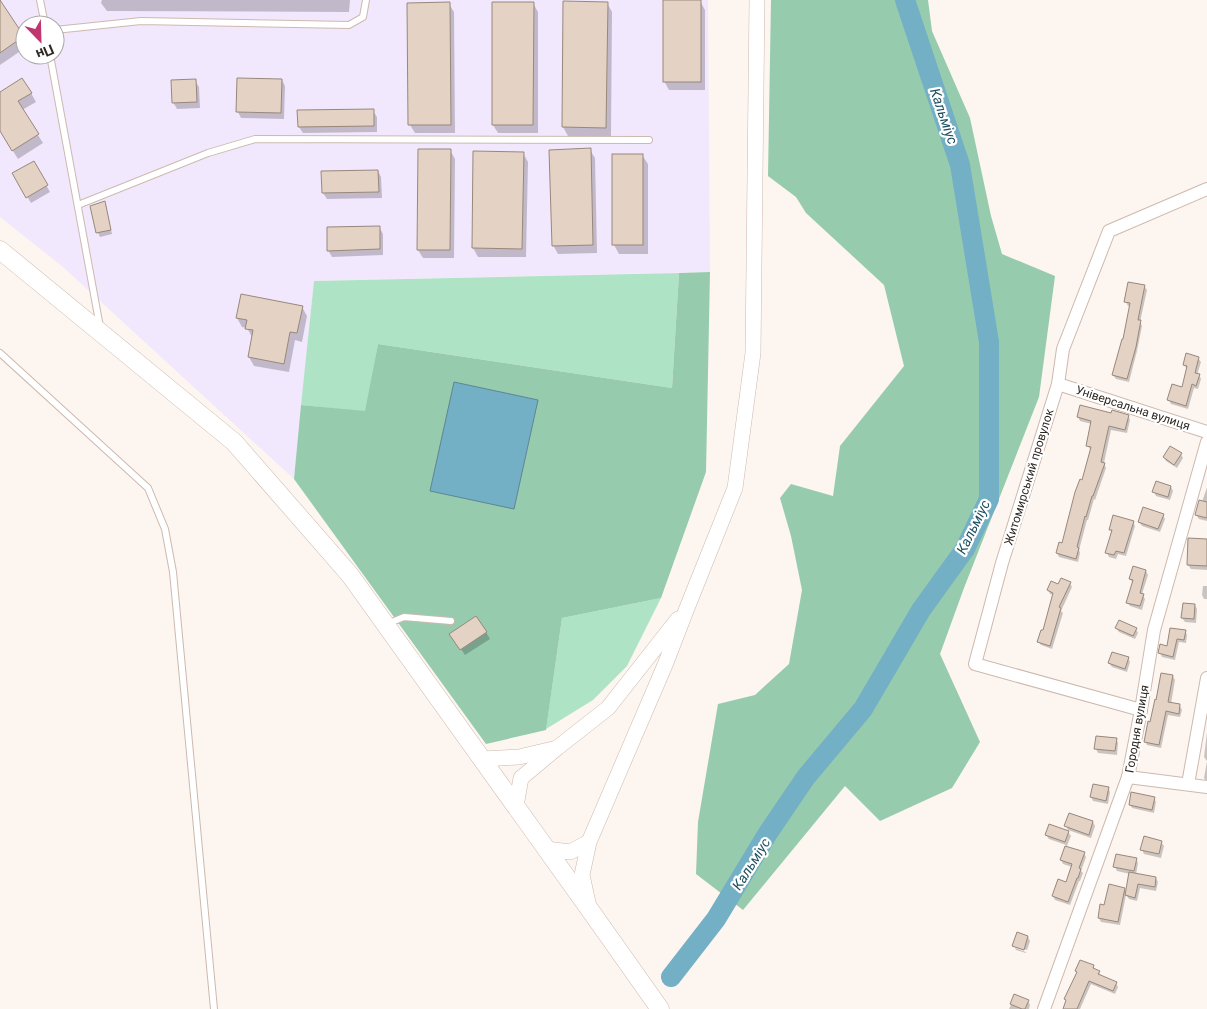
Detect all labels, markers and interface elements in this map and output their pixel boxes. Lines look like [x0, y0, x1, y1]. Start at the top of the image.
north arrow [15, 15, 65, 65]
text: Пн [34, 41, 56, 63]
water label: Кальміус [927, 86, 961, 146]
street label: Універсальна вулиця [1074, 383, 1192, 433]
street label: Житомирський провулок [1002, 407, 1057, 547]
water label: Кальміус [953, 497, 993, 557]
street label: Городня вулиця [1122, 684, 1152, 774]
water label: Кальміус [729, 835, 773, 893]

